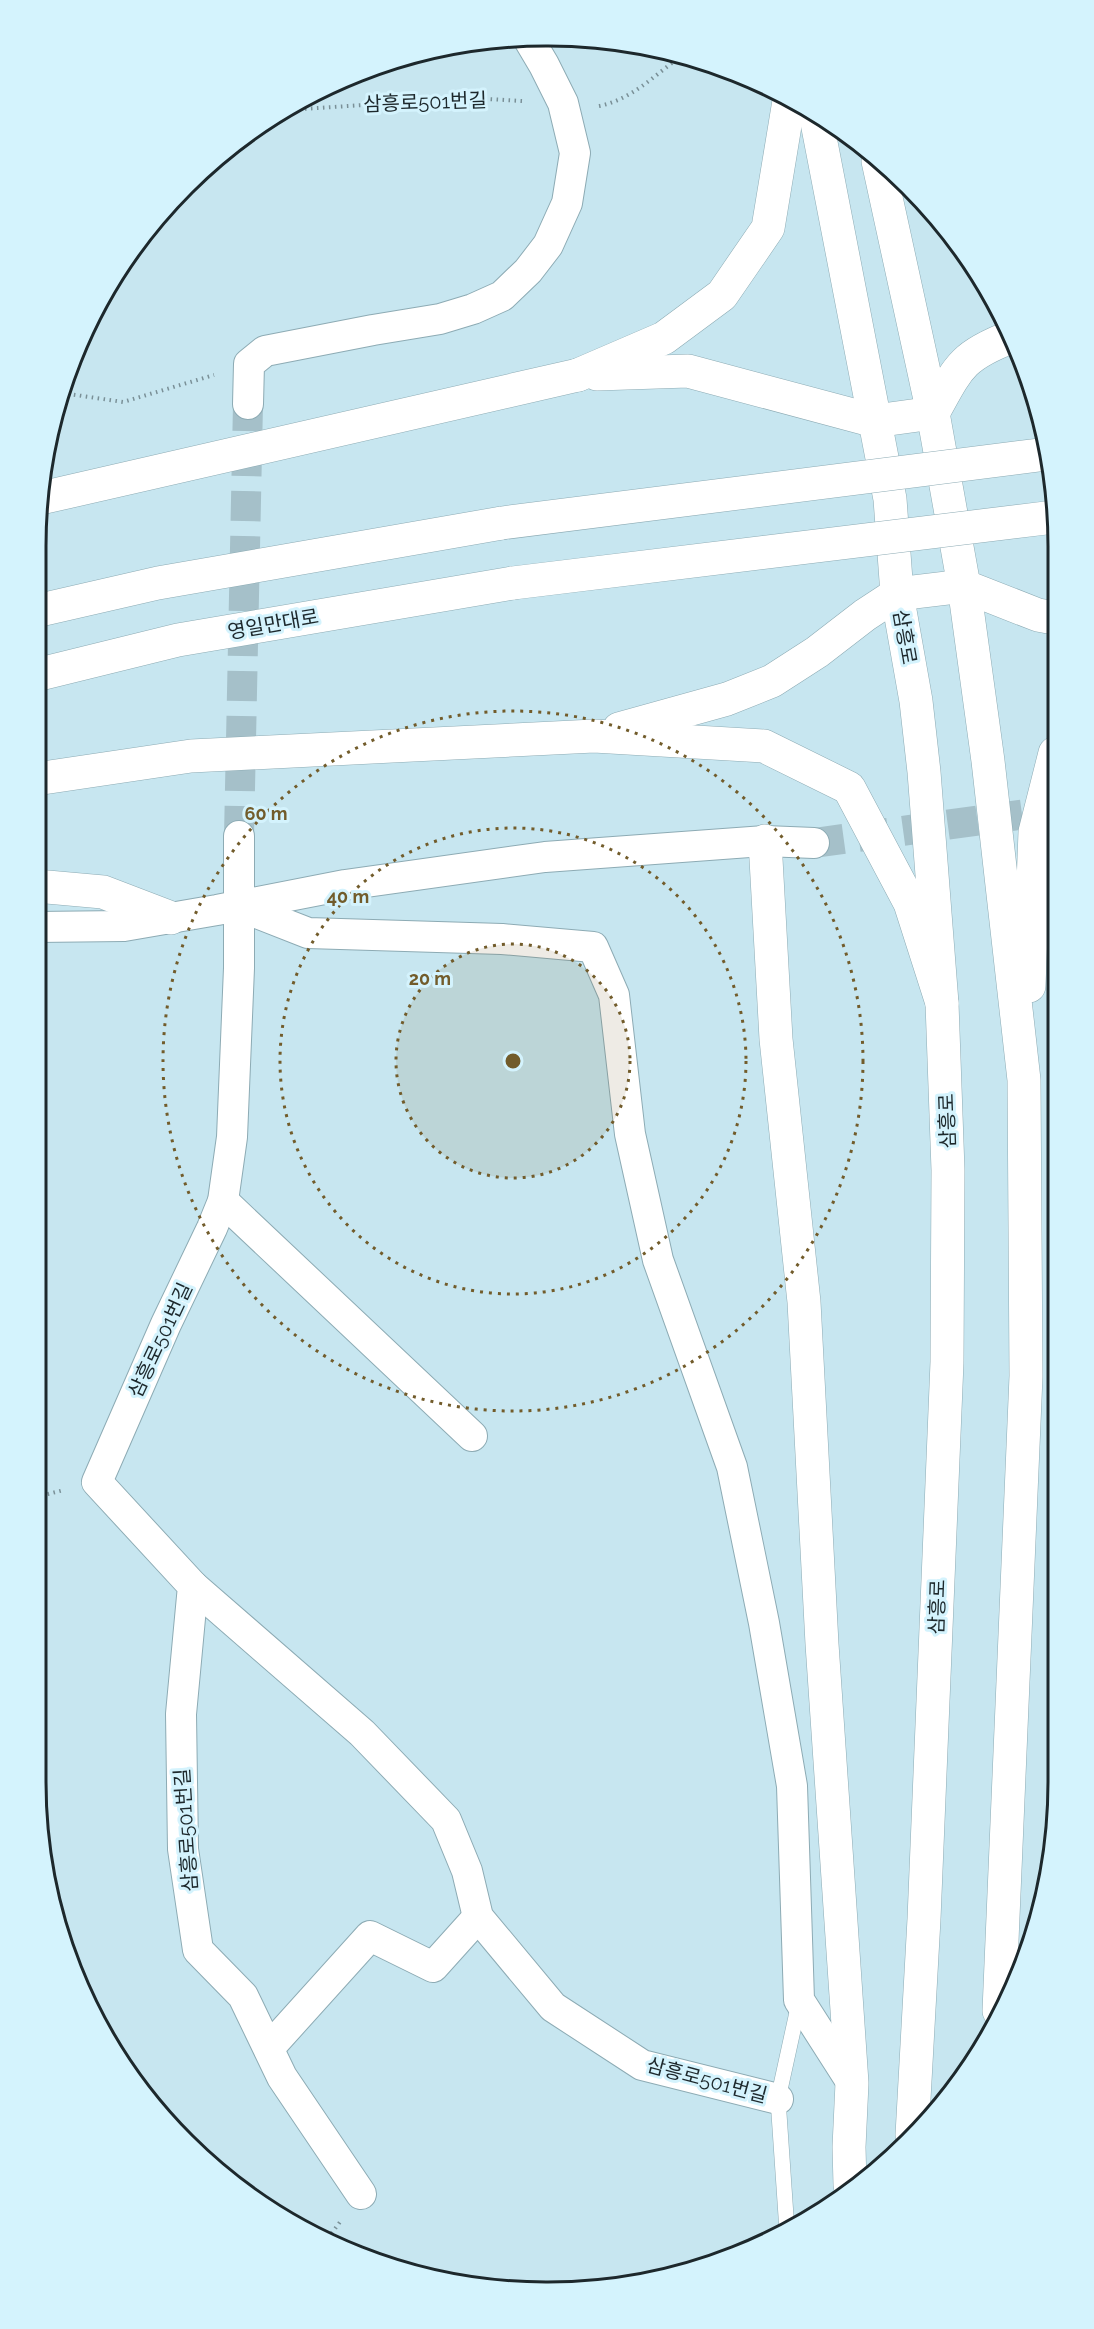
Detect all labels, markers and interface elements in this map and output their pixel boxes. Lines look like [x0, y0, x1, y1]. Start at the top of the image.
street label: 삼흥로501번길 [363, 88, 487, 116]
street label: 영일만대로 [226, 604, 320, 644]
street label: 삼흥로 [888, 608, 922, 666]
text: 60 m [244, 803, 288, 824]
text: 40 m [327, 886, 369, 907]
text: 20 m [409, 968, 451, 989]
centre of rings [503, 1051, 523, 1071]
street label: 삼흥로 [934, 1093, 960, 1149]
street label: 삼흥로501번길 [123, 1279, 197, 1401]
street label: 삼흥로 [924, 1579, 950, 1635]
street label: 삼흥로501번길 [170, 1767, 202, 1893]
street label: 삼흥로501번길 [644, 2052, 770, 2108]

